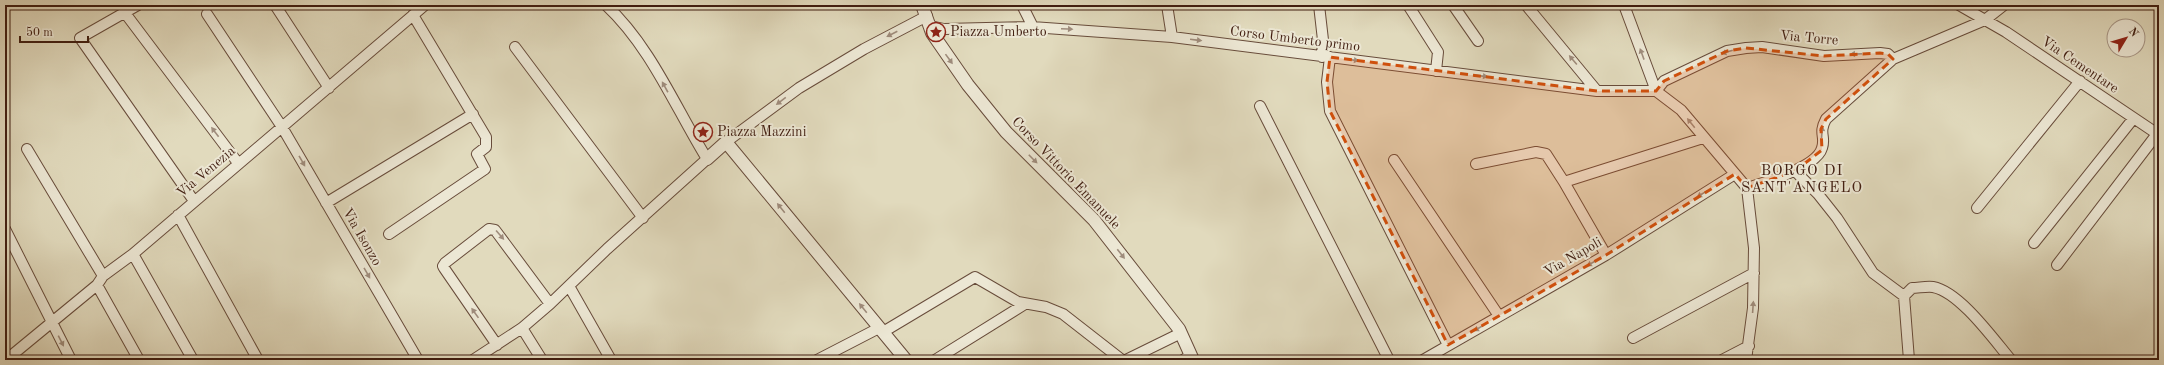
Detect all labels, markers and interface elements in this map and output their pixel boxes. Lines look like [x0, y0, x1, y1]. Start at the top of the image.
scale bar [20, 18, 88, 44]
north arrow [2106, 18, 2146, 58]
place icon: Piazza Umberto [925, 21, 947, 43]
street label: Corso Umberto primo [1229, 24, 1361, 54]
place label: Piazza Umberto [950, 25, 1047, 39]
text: 50 m [26, 26, 53, 39]
one-way arrow [1061, 26, 1073, 33]
text: N [2126, 26, 2140, 40]
street label: Via Torre [1779, 28, 1839, 48]
one-way arrow [886, 30, 898, 37]
street label: Via Cementare [2039, 34, 2121, 96]
one-way arrow [1190, 37, 1203, 44]
one-way arrow [1639, 48, 1645, 60]
one-way arrow [1721, 49, 1733, 55]
one-way arrow [1850, 51, 1862, 58]
one-way arrow [945, 54, 954, 65]
one-way arrow [1568, 55, 1577, 65]
one-way arrow [1347, 57, 1359, 63]
one-way arrow [1476, 72, 1488, 79]
one-way arrow [662, 81, 669, 93]
one-way arrow [776, 97, 786, 105]
street label: Corso Vittorio Emanuele [1009, 114, 1123, 232]
one-way arrow [1687, 118, 1696, 129]
place icon: Piazza Mazzini [692, 121, 714, 143]
place label: Piazza Mazzini [717, 125, 807, 139]
one-way arrow [1819, 126, 1826, 138]
one-way arrow [211, 127, 219, 137]
street label: Via Venezia [174, 144, 238, 200]
one-way arrow [1028, 154, 1038, 164]
one-way arrow [298, 155, 305, 167]
district label: BORGO DI SANT'ANGELO [1741, 164, 1863, 196]
one-way arrow [1696, 191, 1708, 198]
one-way arrow [776, 202, 785, 213]
street label: Via Isonzo [340, 206, 384, 268]
one-way arrow [496, 230, 505, 240]
street label: Via Napoli [1542, 235, 1605, 279]
one-way arrow [1117, 249, 1125, 260]
one-way arrow [1586, 259, 1598, 266]
one-way arrow [364, 267, 371, 279]
one-way arrow [1749, 301, 1756, 313]
one-way arrow [859, 303, 867, 314]
one-way arrow [471, 307, 479, 318]
one-way arrow [1474, 324, 1484, 332]
one-way arrow [58, 335, 65, 347]

